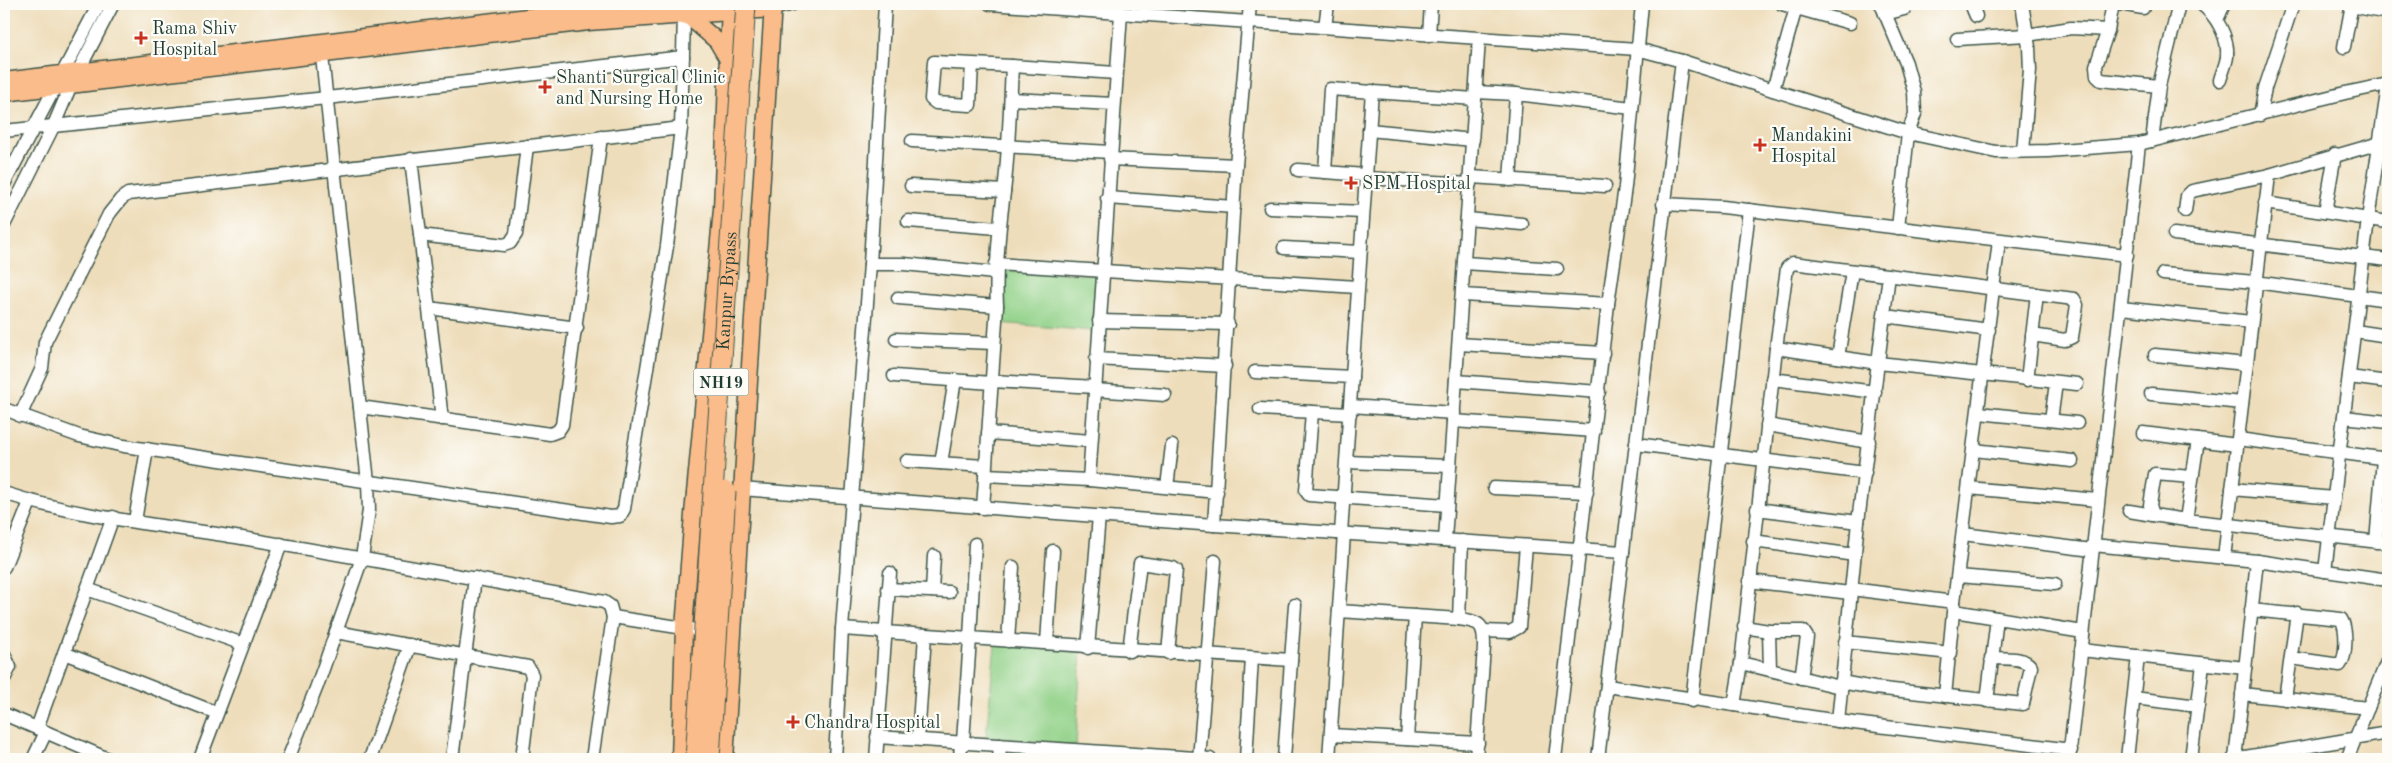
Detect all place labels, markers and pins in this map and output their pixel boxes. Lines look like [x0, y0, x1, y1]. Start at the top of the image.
place label: Rama Shiv Hospital [152, 20, 238, 59]
marker: Rama Shiv Hospital [134, 31, 148, 45]
place label: Shanti Surgical Clinic and Nursing Home [556, 69, 725, 108]
marker: Shanti Surgical Clinic and Nursing Home [538, 80, 552, 94]
place label: Mandakini Hospital [1771, 127, 1852, 166]
marker: Mandakini Hospital [1753, 138, 1767, 152]
place label: SPM Hospital [1362, 175, 1471, 193]
marker: SPM Hospital [1344, 176, 1358, 190]
place label: Chandra Hospital [804, 714, 940, 732]
marker: Chandra Hospital [786, 715, 800, 729]

